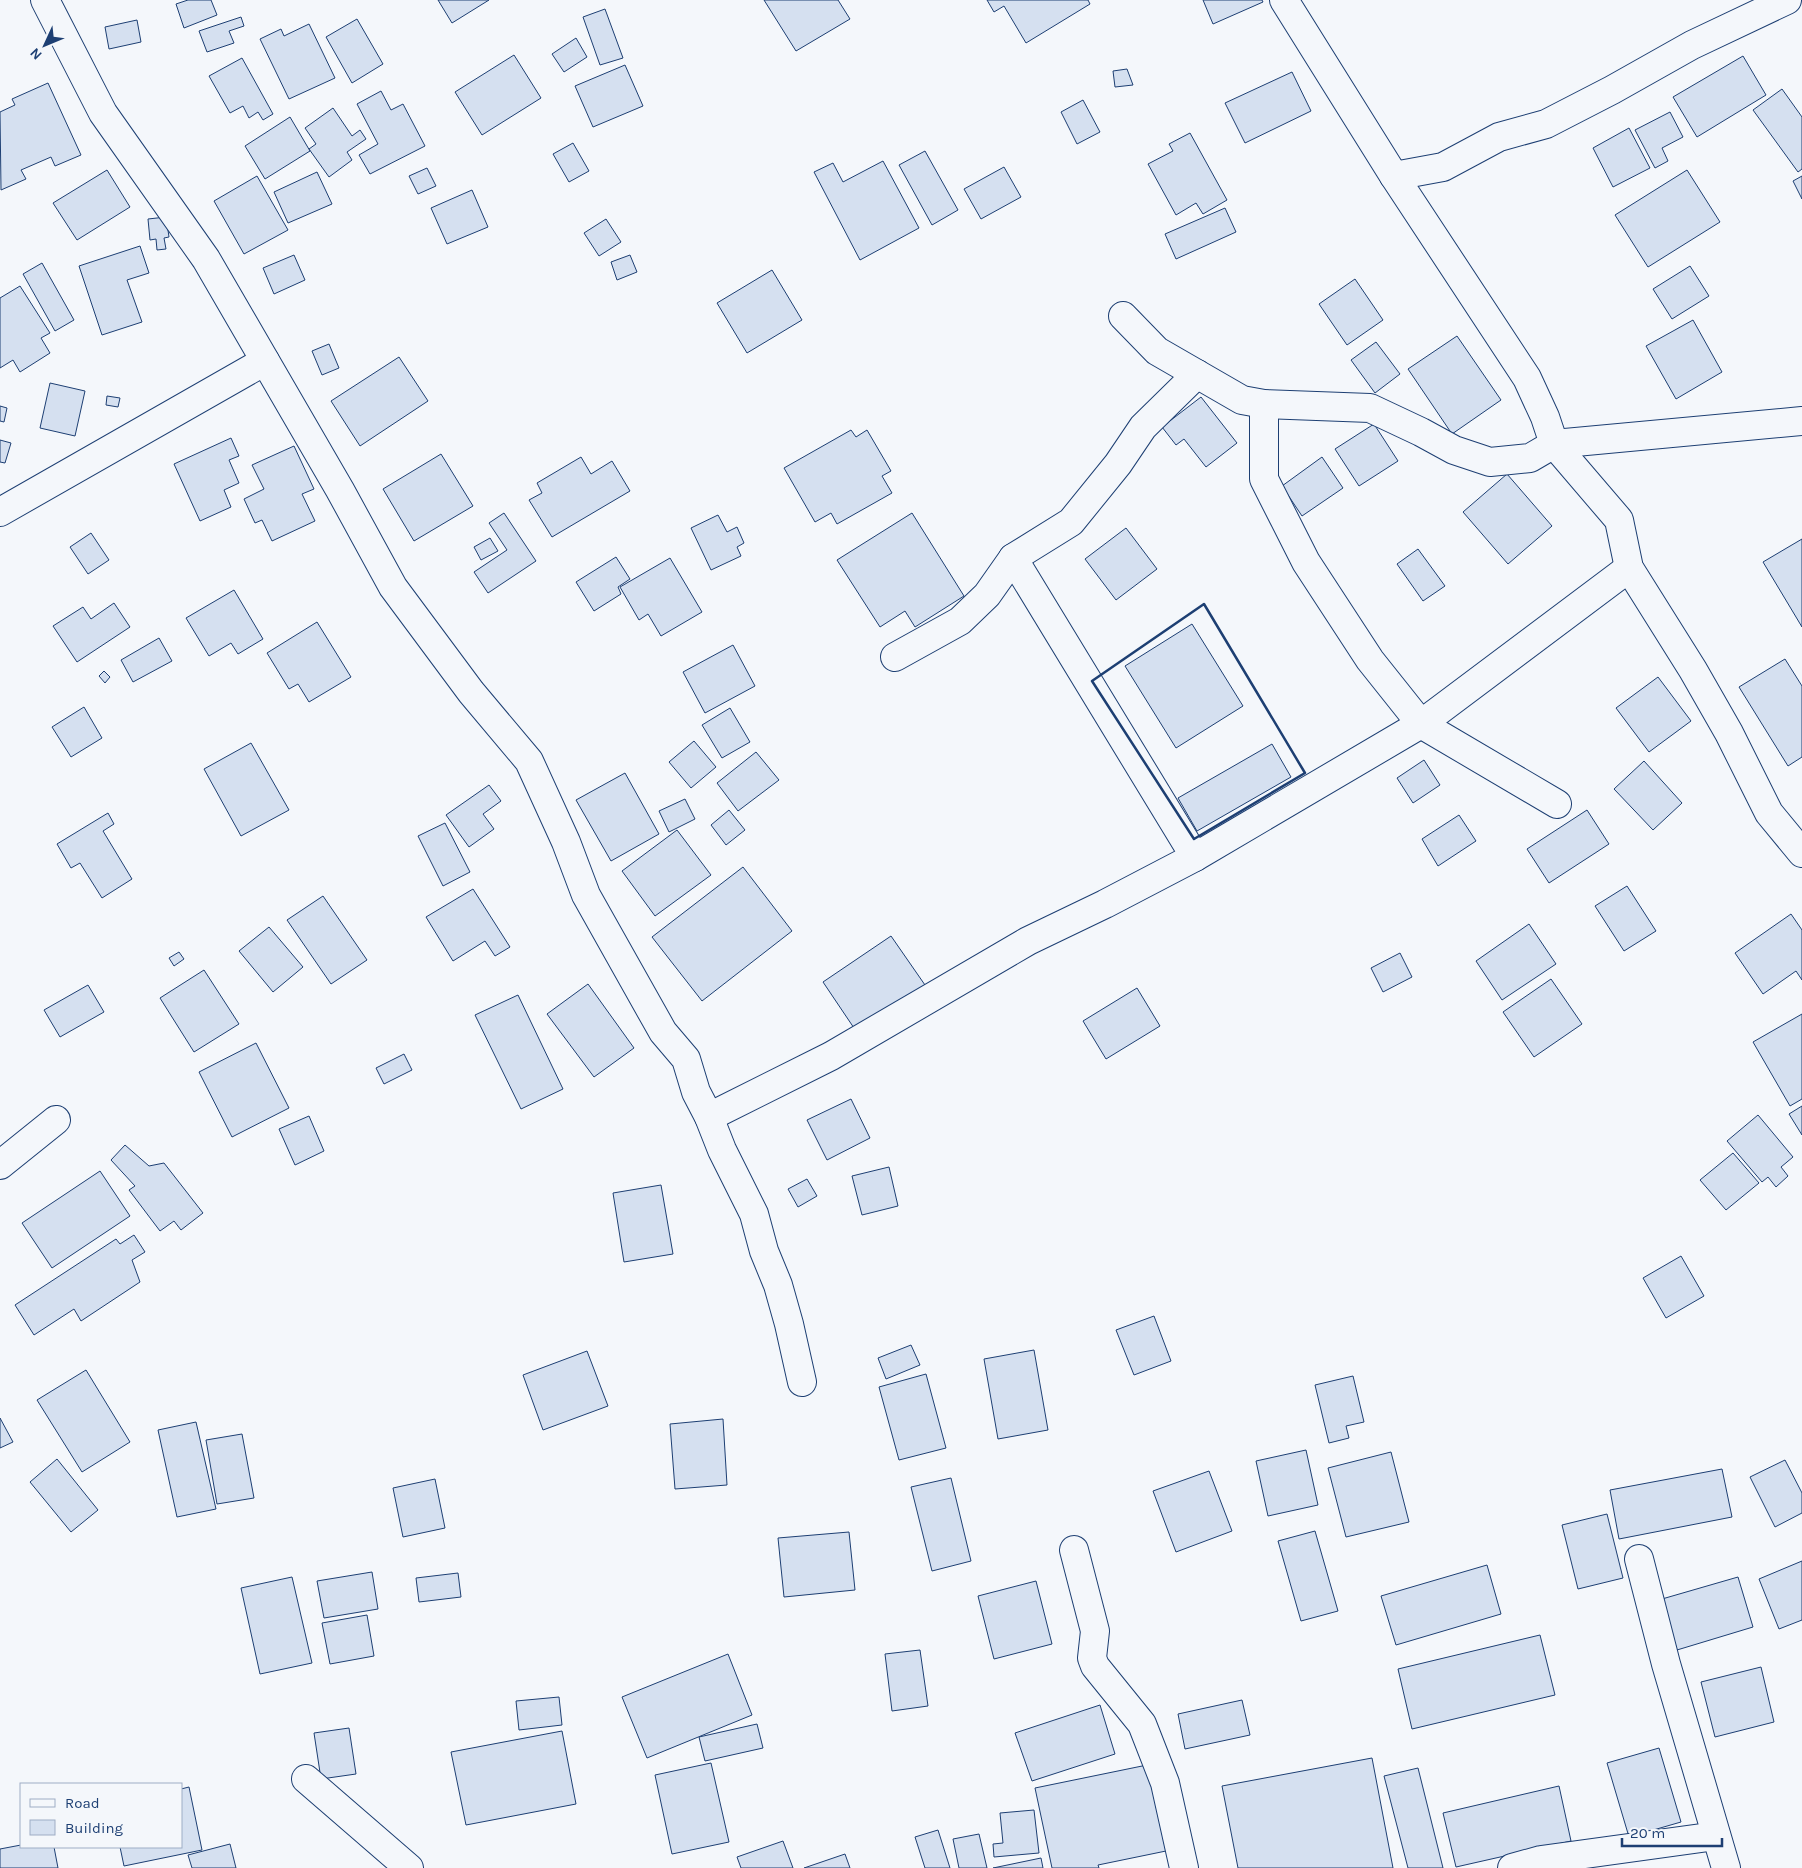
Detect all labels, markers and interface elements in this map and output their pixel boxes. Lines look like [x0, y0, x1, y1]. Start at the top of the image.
north arrow [20, 20, 70, 70]
text: N [26, 44, 46, 63]
legend [20, 1783, 182, 1848]
text: Road [65, 1794, 100, 1812]
scale bar [1622, 1816, 1722, 1848]
text: Building [65, 1819, 123, 1837]
text: 20 m [1630, 1824, 1665, 1842]

